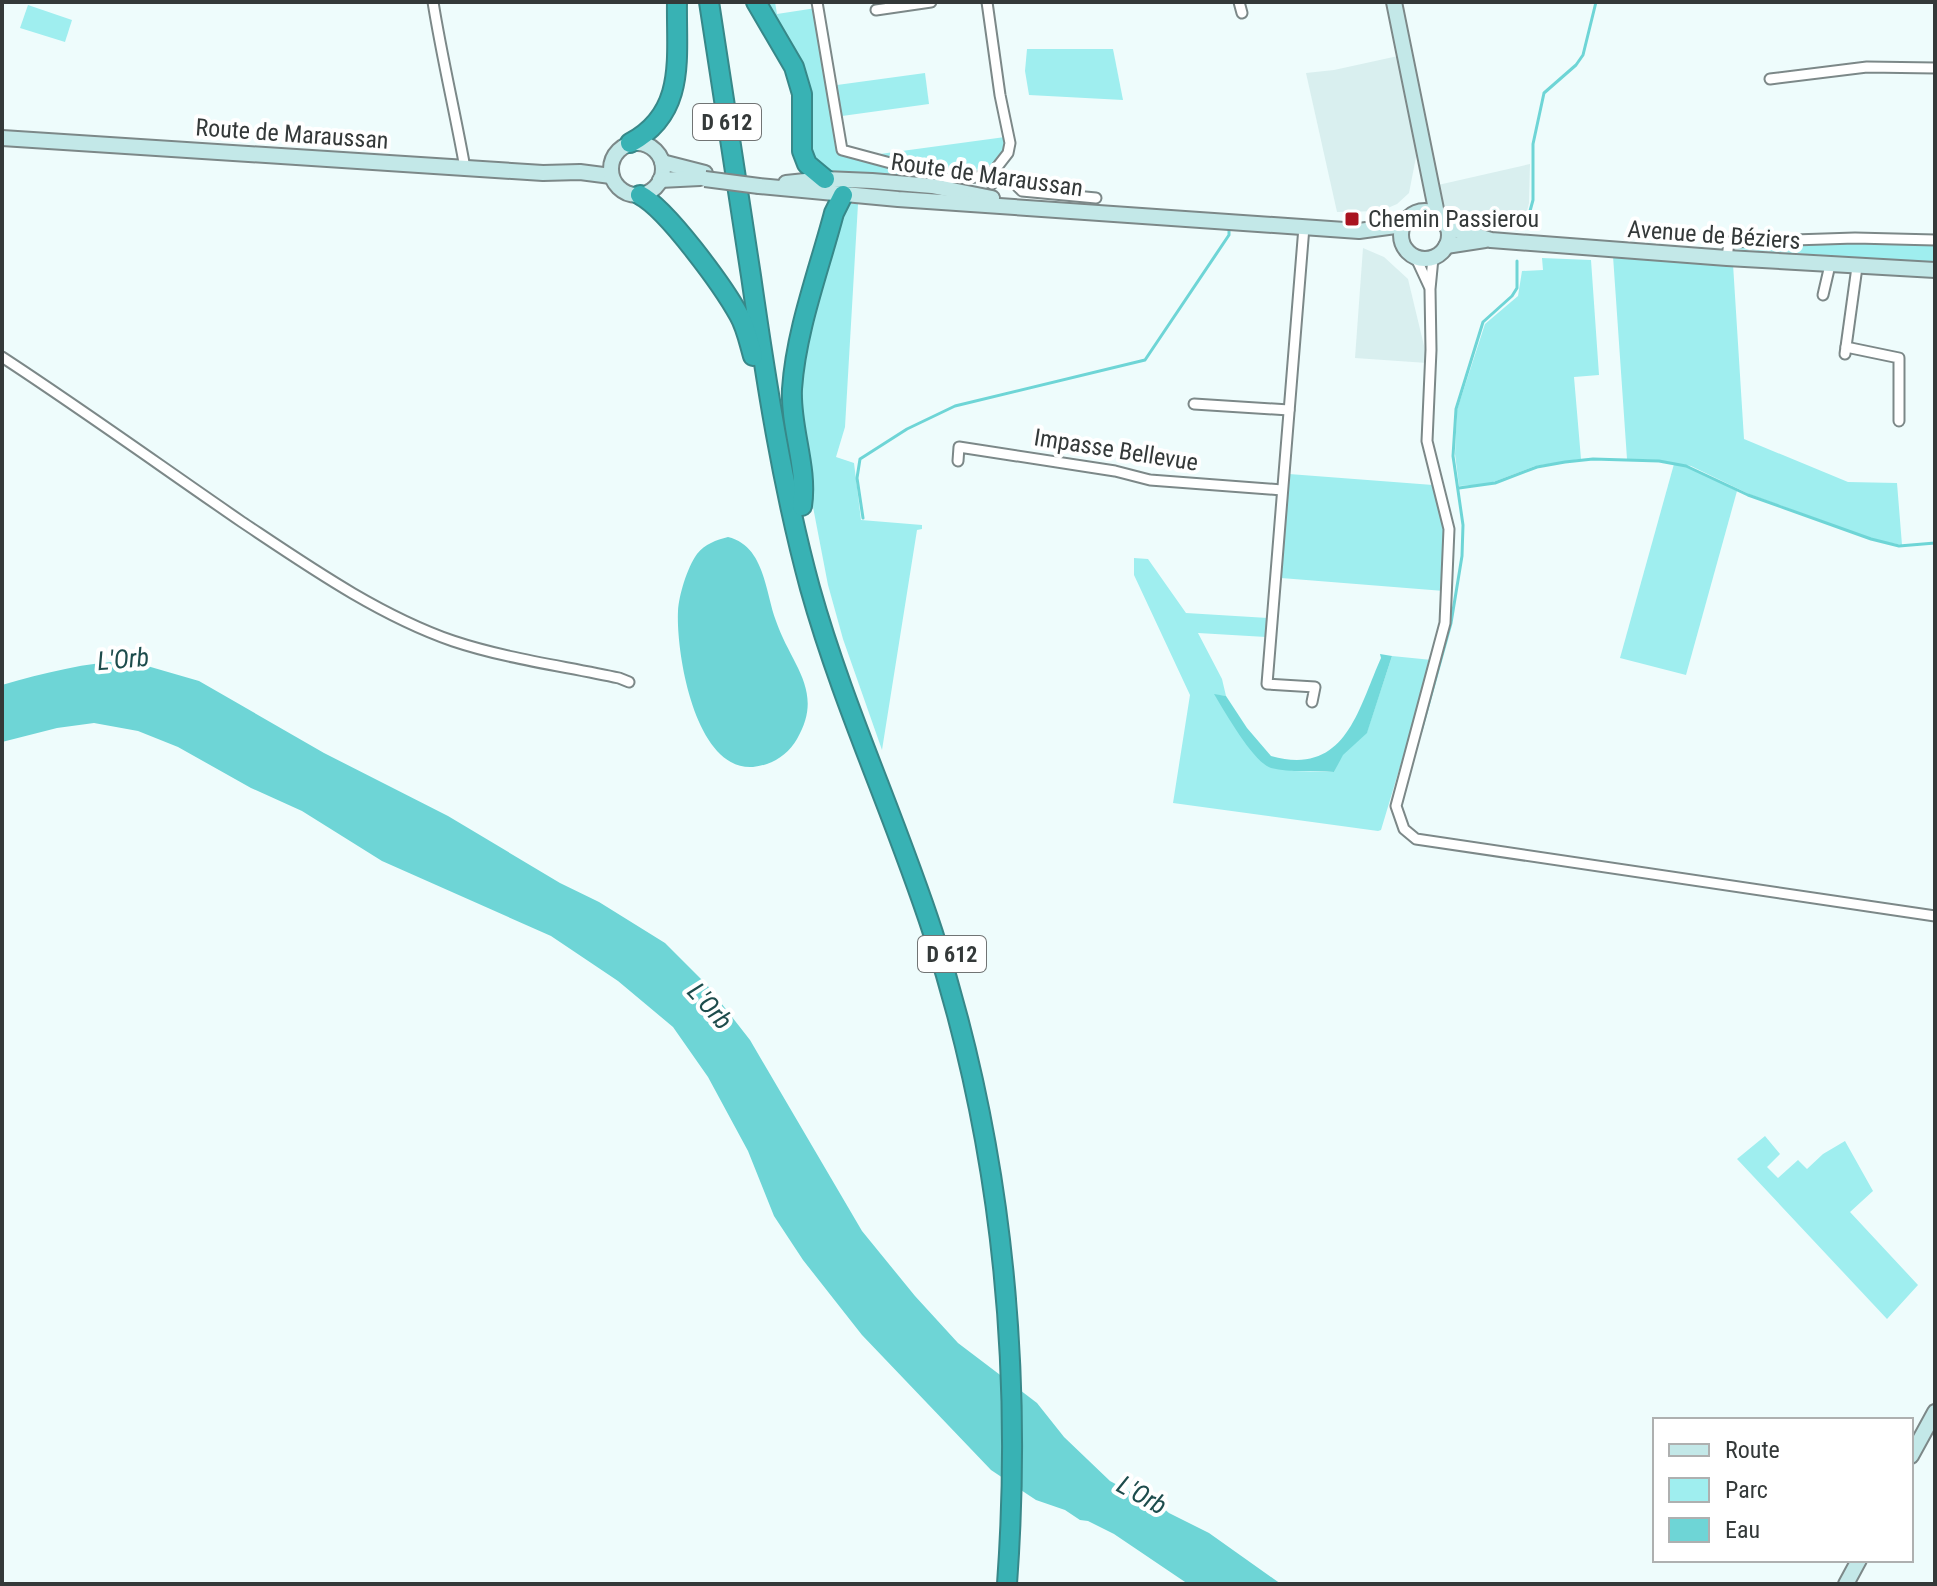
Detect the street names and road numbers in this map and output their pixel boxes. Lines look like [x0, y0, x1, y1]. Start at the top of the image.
road number: D 612 [693, 104, 761, 140]
street label: Route de Maraussan [195, 113, 389, 155]
street label: Route de Maraussan [889, 148, 1085, 202]
street label: Avenue de Béziers [1627, 215, 1801, 255]
street label: Impasse Bellevue [1032, 423, 1200, 477]
road number: D 612 [918, 936, 986, 972]

